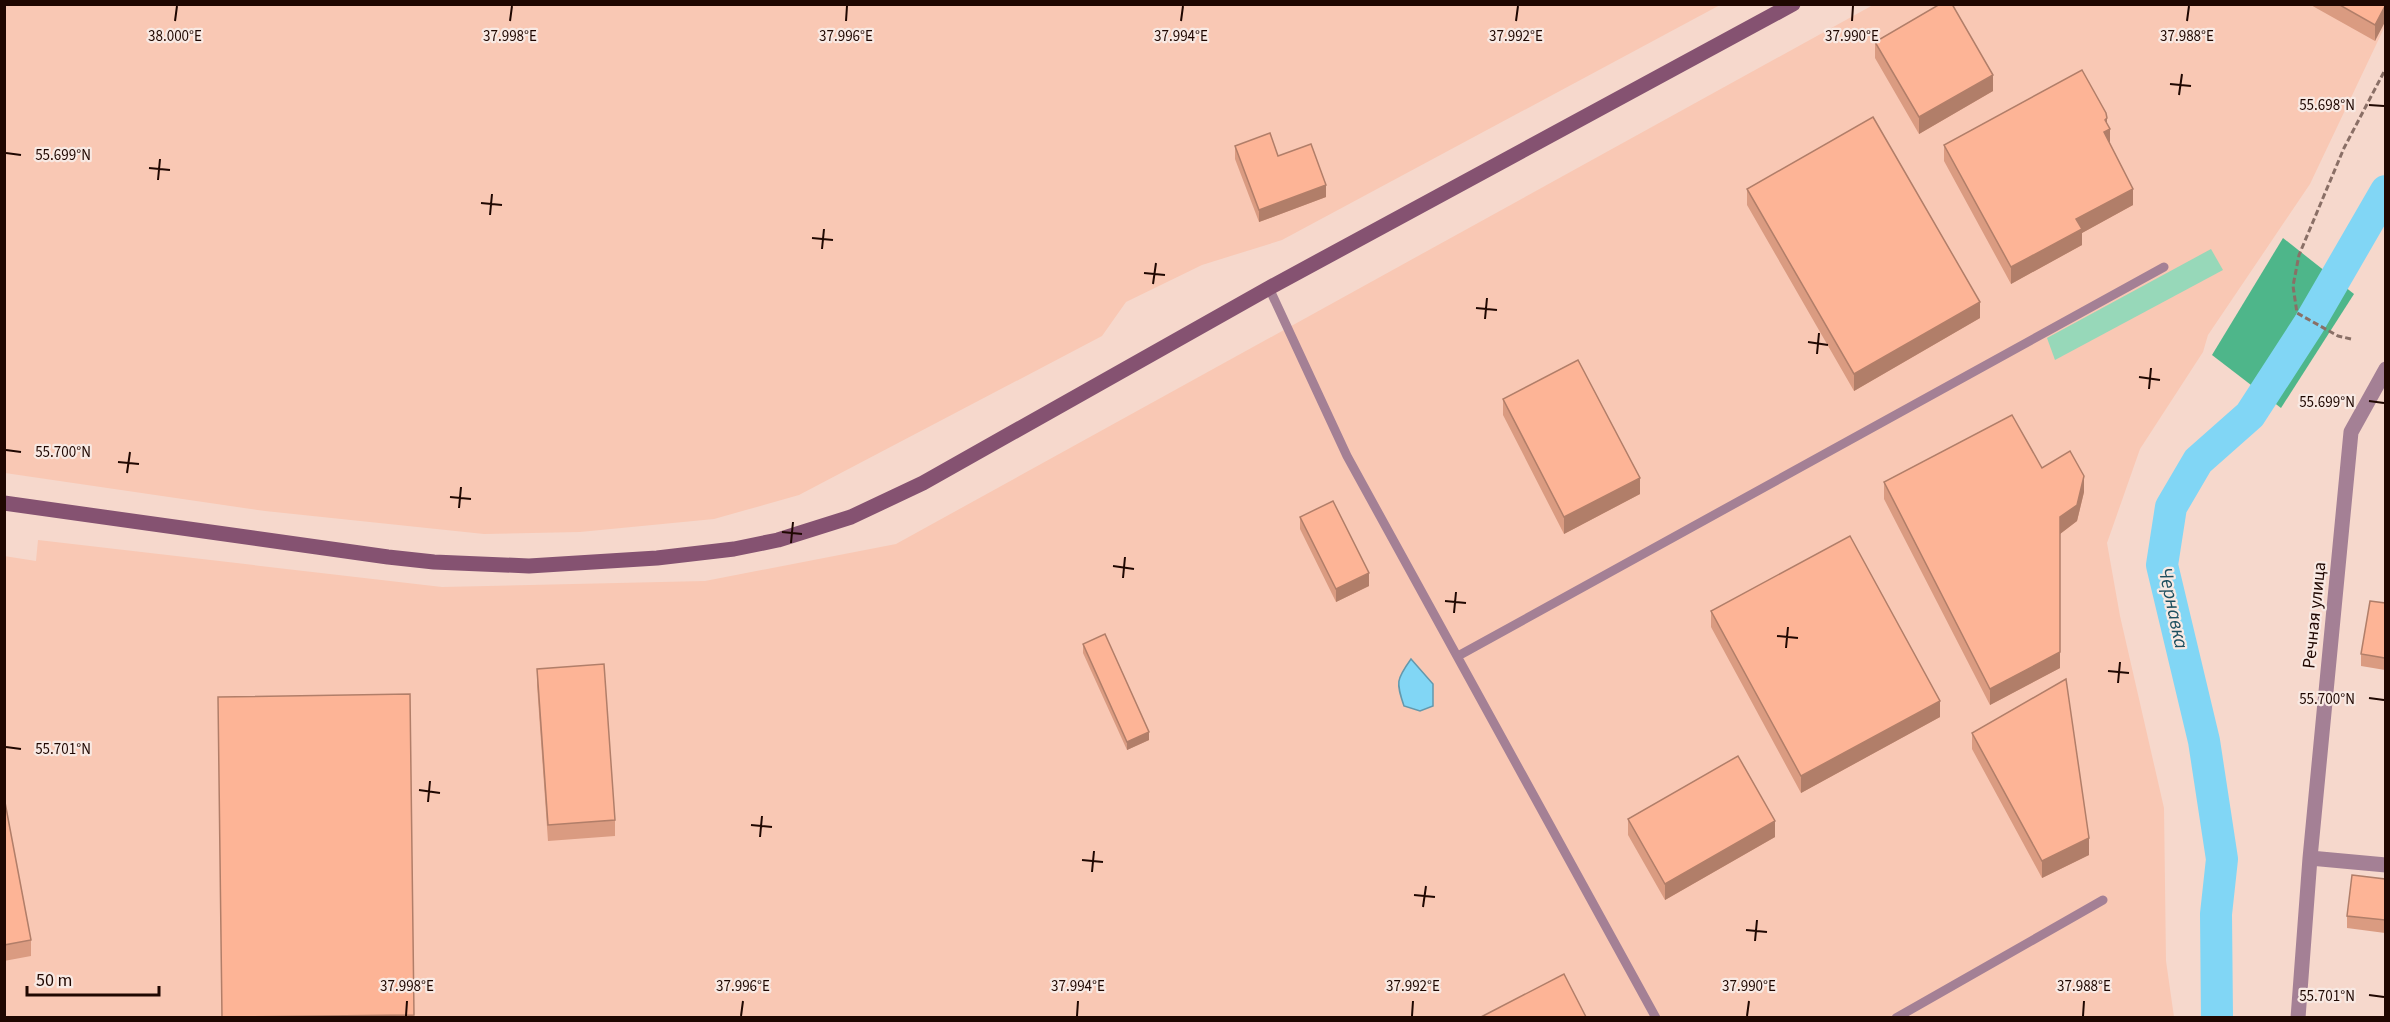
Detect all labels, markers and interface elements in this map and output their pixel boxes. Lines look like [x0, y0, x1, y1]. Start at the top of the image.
text: 38.000°E [148, 26, 202, 47]
text: 37.998°E [483, 26, 537, 47]
text: 37.996°E [819, 26, 873, 47]
text: 37.994°E [1154, 26, 1208, 47]
text: 37.992°E [1489, 26, 1543, 47]
text: 37.990°E [1825, 26, 1879, 47]
text: 37.988°E [2160, 26, 2214, 47]
text: 55.698°N [2299, 95, 2355, 116]
text: 55.699°N [35, 145, 91, 166]
text: 55.699°N [2299, 392, 2355, 413]
text: 55.700°N [35, 442, 91, 463]
street label: Речная улица [2296, 560, 2333, 670]
water label: Чернавка [2151, 565, 2195, 652]
text: 55.700°N [2299, 689, 2355, 710]
text: 55.701°N [35, 739, 91, 760]
scale bar [27, 959, 159, 997]
text: 50 m [36, 968, 72, 993]
text: 37.998°E [380, 976, 434, 997]
text: 37.996°E [716, 976, 770, 997]
text: 37.994°E [1051, 976, 1105, 997]
text: 37.992°E [1386, 976, 1440, 997]
text: 37.990°E [1722, 976, 1776, 997]
text: 37.988°E [2057, 976, 2111, 997]
text: 55.701°N [2299, 986, 2355, 1007]

